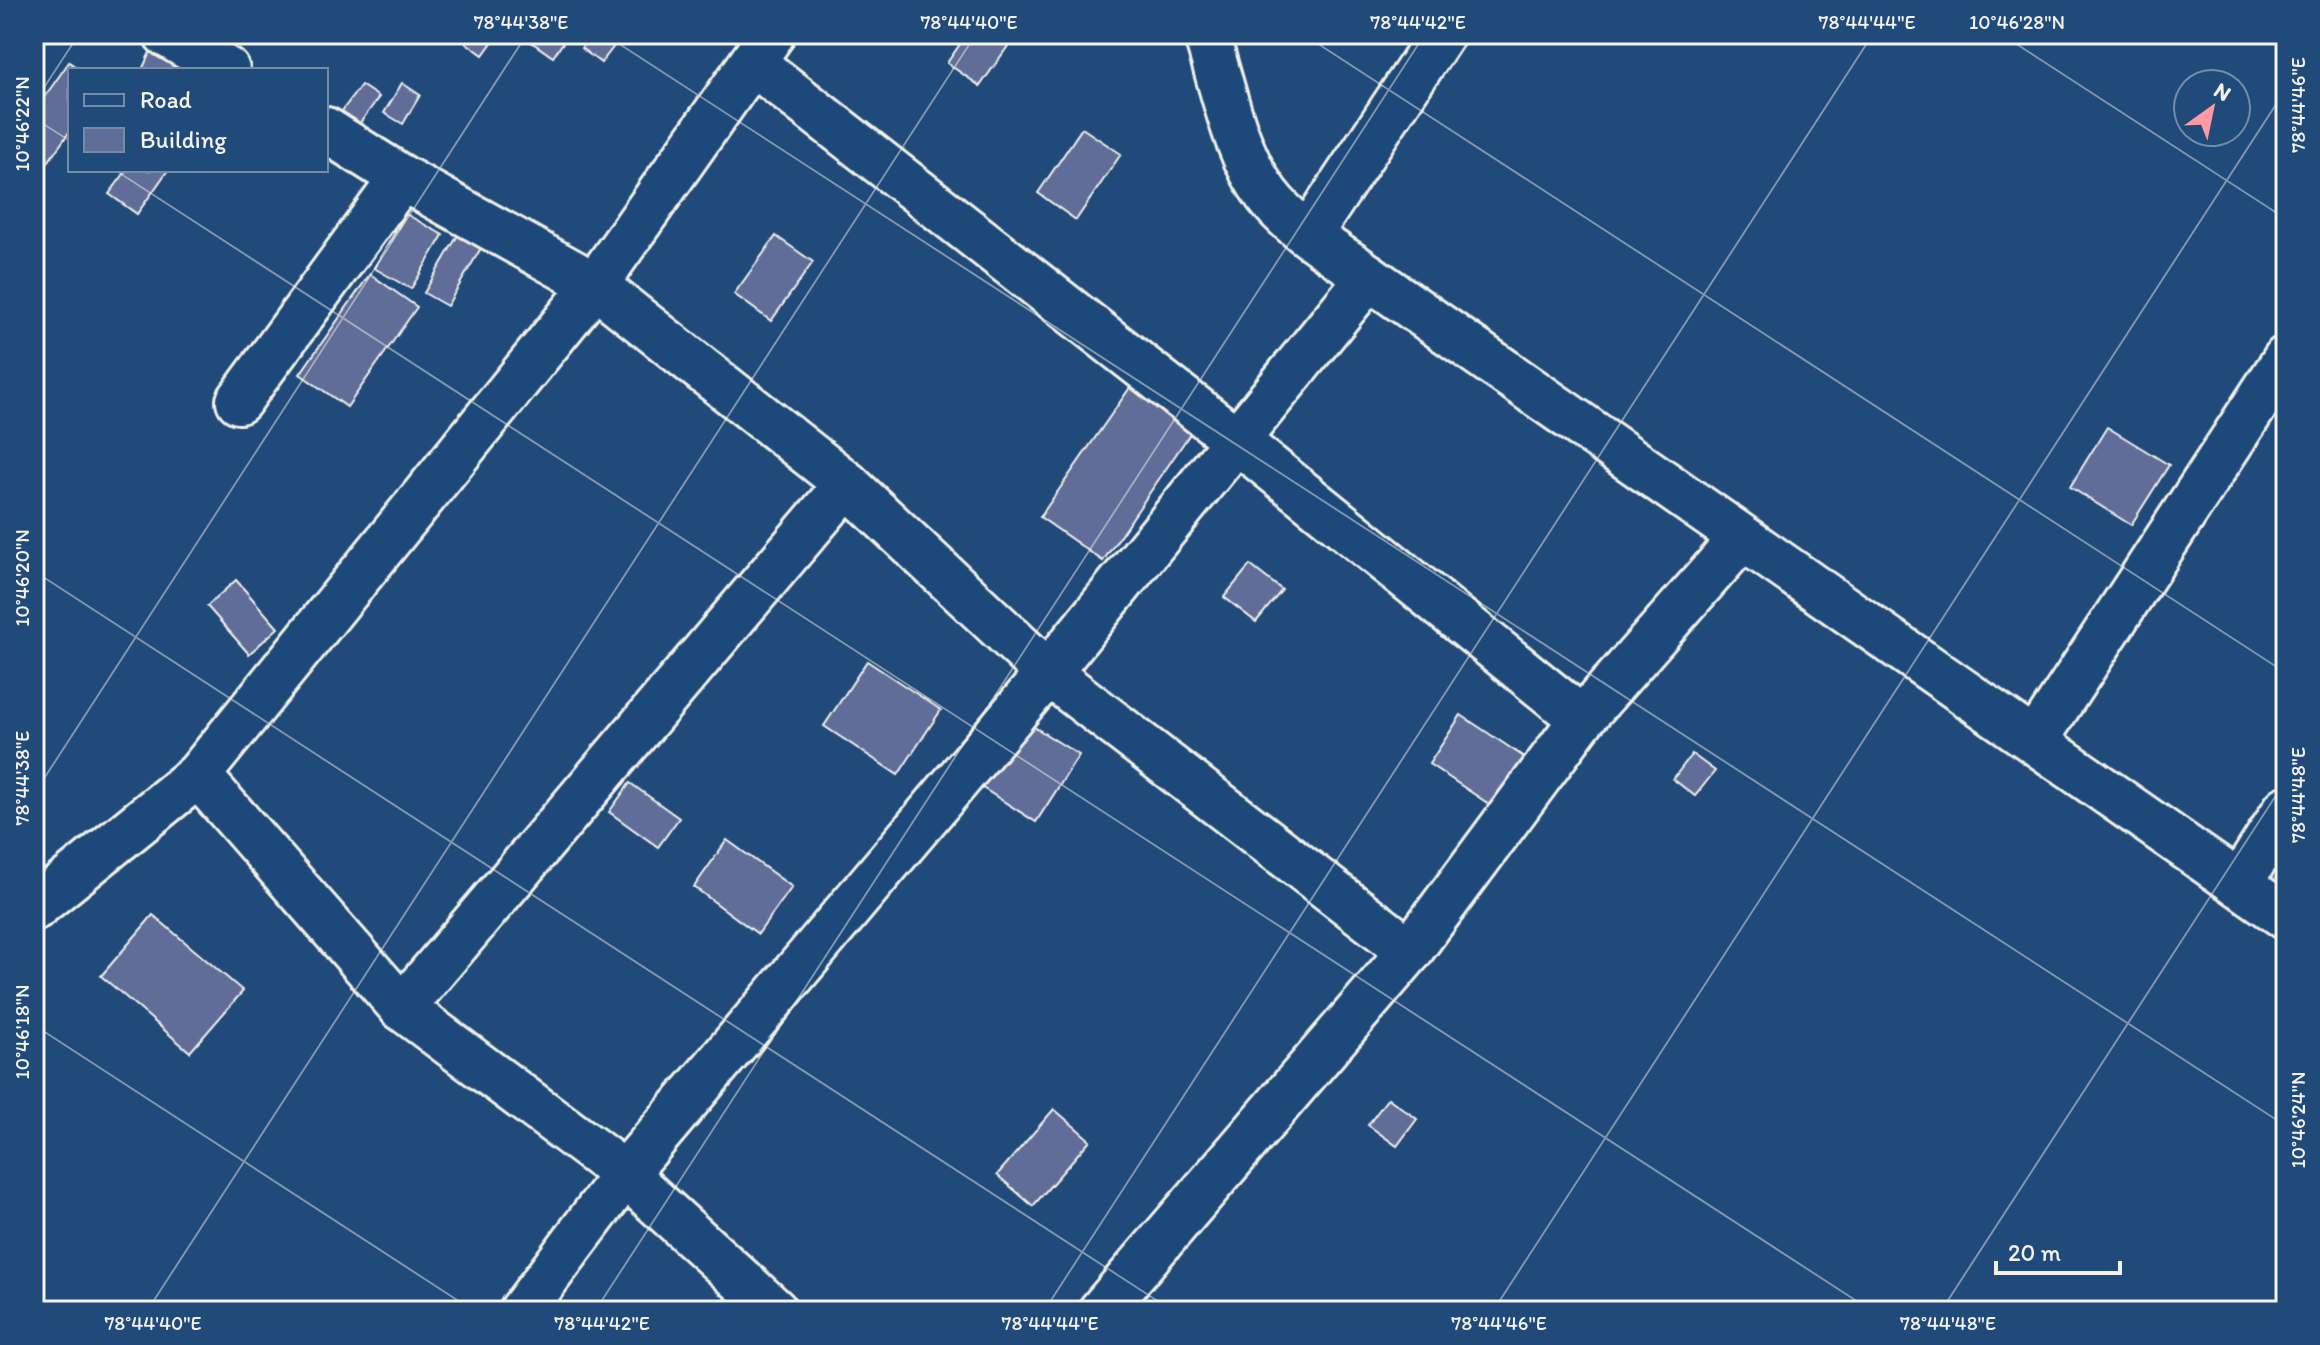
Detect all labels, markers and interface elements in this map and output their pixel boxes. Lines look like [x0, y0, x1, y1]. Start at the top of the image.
text: 78°44'38"E [474, 10, 568, 34]
text: 78°44'40"E [920, 10, 1018, 34]
text: 78°44'42"E [1370, 10, 1466, 34]
text: 78°44'44"E [1819, 10, 1915, 34]
text: 10°46'28"N [1969, 10, 2065, 34]
text: 78°44'46"E [2286, 57, 2310, 153]
legend [68, 68, 328, 172]
north arrow [2172, 68, 2252, 148]
text: 10°46'22"N [10, 76, 34, 172]
text: N [2209, 76, 2236, 107]
text: Road [140, 85, 192, 114]
text: Building [140, 125, 227, 154]
text: 10°46'20"N [10, 529, 34, 627]
text: 78°44'38"E [10, 731, 34, 825]
text: 78°44'48"E [2286, 747, 2310, 843]
text: 10°46'18"N [10, 985, 34, 1079]
text: 10°46'24"N [2286, 1071, 2310, 1169]
scale bar [1996, 1225, 2120, 1275]
text: 20 m [2008, 1238, 2061, 1267]
text: 78°44'40"E [104, 1311, 202, 1335]
text: 78°44'42"E [554, 1311, 650, 1335]
text: 78°44'44"E [1002, 1311, 1098, 1335]
text: 78°44'46"E [1451, 1311, 1547, 1335]
text: 78°44'48"E [1900, 1311, 1996, 1335]

